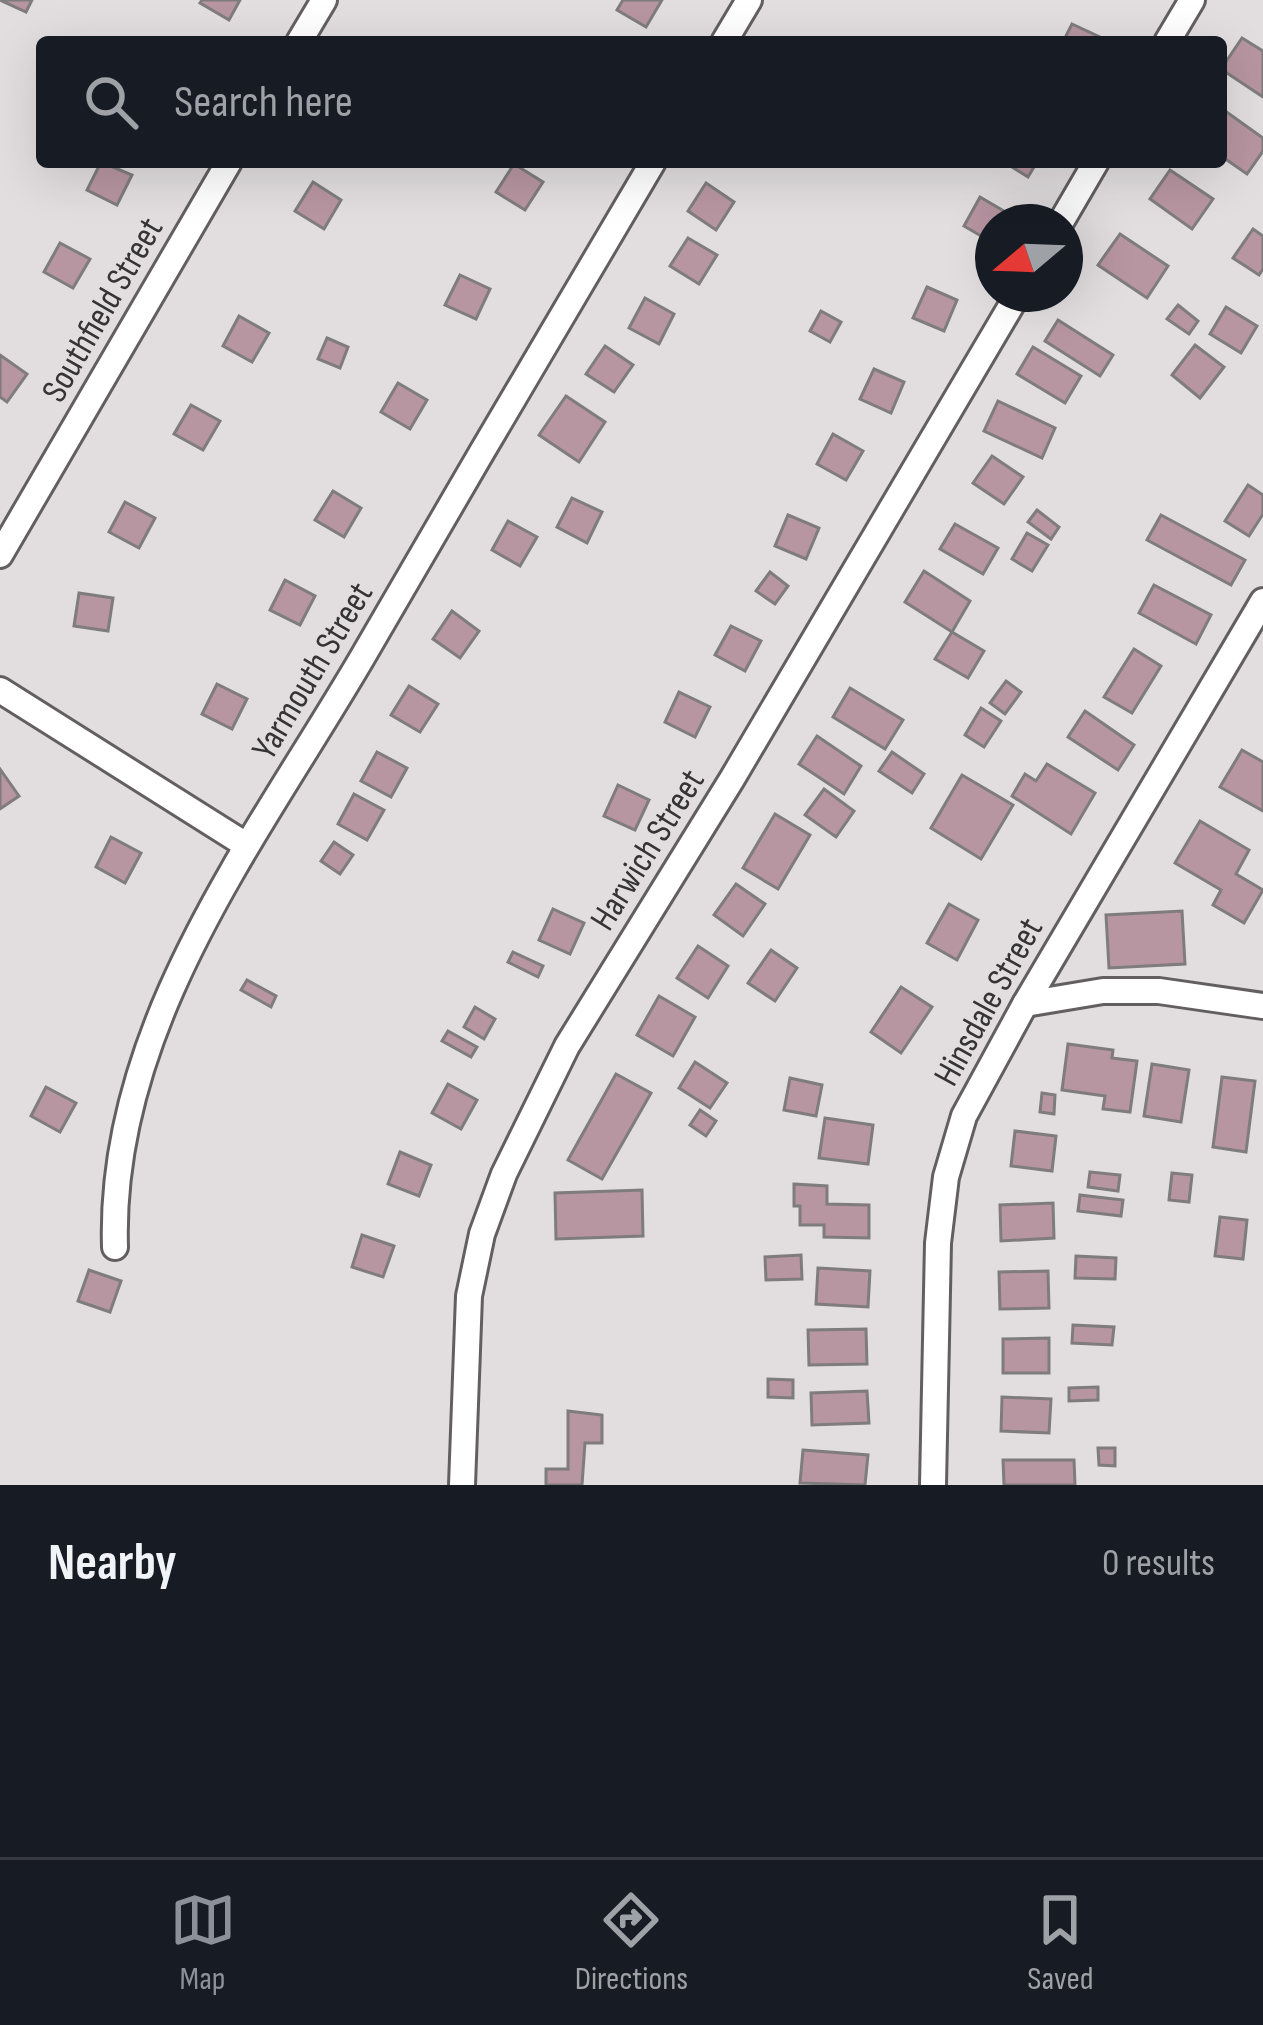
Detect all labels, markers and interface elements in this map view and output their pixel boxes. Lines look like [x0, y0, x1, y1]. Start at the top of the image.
search box [36, 36, 1227, 168]
icon: search [78, 69, 144, 135]
text: Search here [174, 75, 353, 130]
north arrow [975, 204, 1083, 312]
street label: Southfield Street [33, 211, 173, 410]
street label: Yarmouth Street [244, 575, 383, 768]
street label: Harwich Street [582, 762, 714, 939]
street label: Hinsdale Street [926, 911, 1053, 1094]
text: Nearby [48, 1533, 177, 1594]
text: 0 results [1102, 1540, 1215, 1587]
tab: Map [170, 1887, 236, 1999]
tab: Directions [575, 1887, 688, 1999]
tab: Saved [1027, 1887, 1093, 1999]

